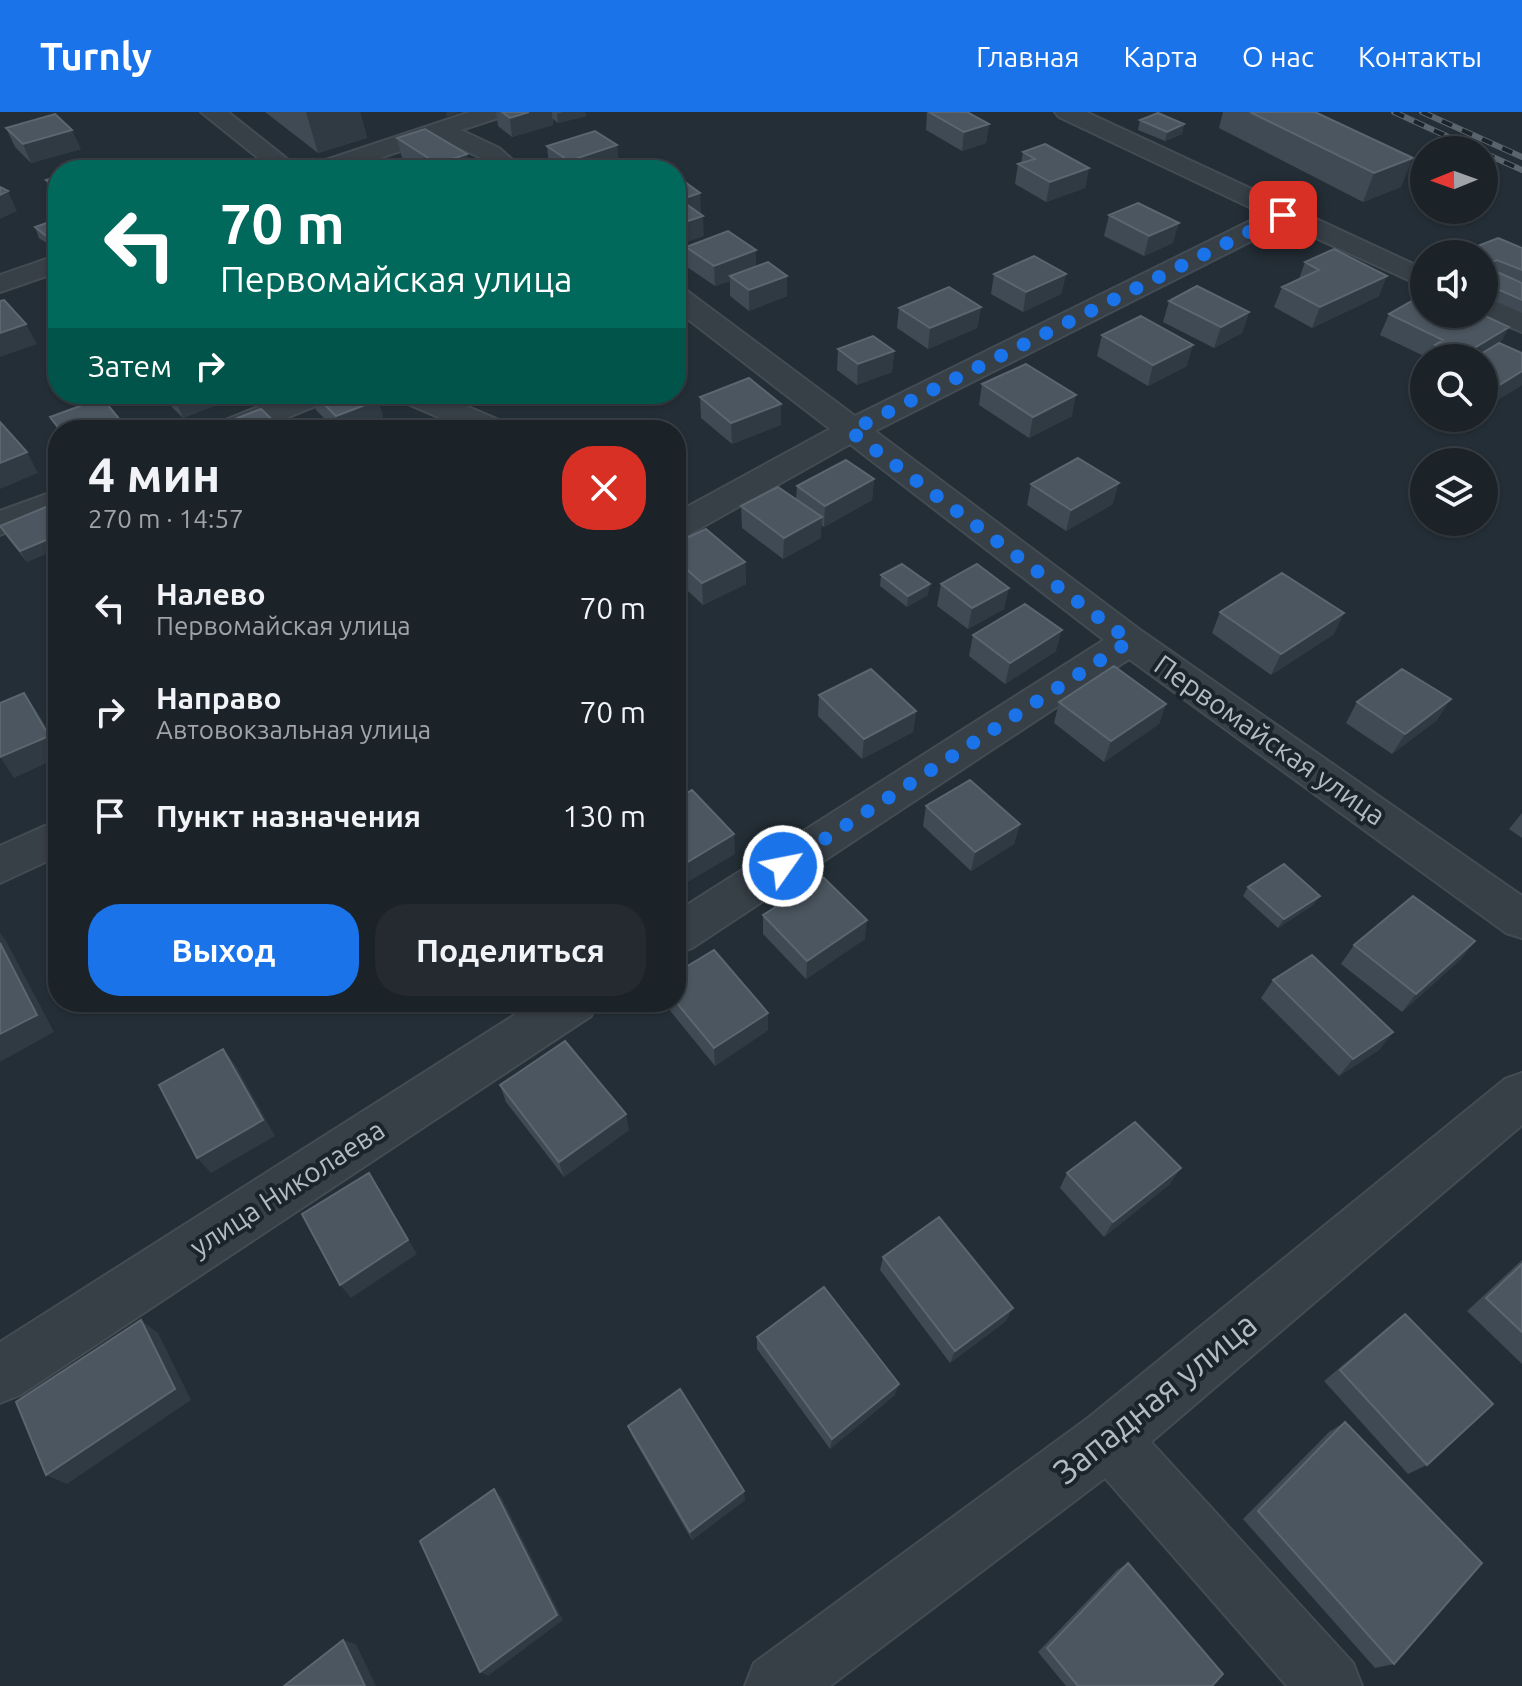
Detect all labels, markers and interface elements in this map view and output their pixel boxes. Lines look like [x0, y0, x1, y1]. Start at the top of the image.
text: Turnly [40, 35, 152, 77]
text: Главная [976, 41, 1079, 72]
text: Карта [1123, 41, 1198, 72]
text: О нас [1242, 41, 1314, 72]
text: Контакты [1358, 41, 1482, 72]
north arrow [1410, 136, 1498, 224]
map controls [1410, 136, 1498, 536]
pin [1249, 181, 1317, 249]
icon: left [88, 192, 192, 296]
text: 70 m [220, 192, 345, 255]
icon: arrive [1261, 193, 1305, 237]
button: sound [1410, 240, 1498, 328]
text: Первомайская улица [220, 258, 573, 299]
icon: right [188, 344, 232, 388]
button: search [1410, 344, 1498, 432]
text: Затем [88, 349, 172, 383]
button: close [562, 446, 646, 530]
text: 4 мин [88, 447, 220, 501]
button: layers [1410, 448, 1498, 536]
text: 270 m · 14:57 [88, 504, 244, 533]
text: Налево [156, 577, 266, 611]
icon: left [88, 586, 132, 630]
text: 70 m [579, 591, 646, 625]
text: Первомайская улица [156, 611, 411, 640]
street label: Первомайская улица [1149, 648, 1391, 831]
text: Направо [156, 681, 282, 715]
icon: right [88, 690, 132, 734]
text: 70 m [579, 695, 646, 729]
text: Автовокзальная улица [156, 715, 431, 744]
icon: arrive [88, 794, 132, 838]
text: Пункт назначения [156, 799, 421, 833]
text: 130 m [562, 799, 646, 833]
position arrow [741, 824, 825, 908]
button: Выход [88, 904, 359, 996]
button: Поделиться [375, 904, 646, 996]
street label: улица Николаева [184, 1113, 390, 1262]
street label: Западная улица [1045, 1304, 1263, 1491]

